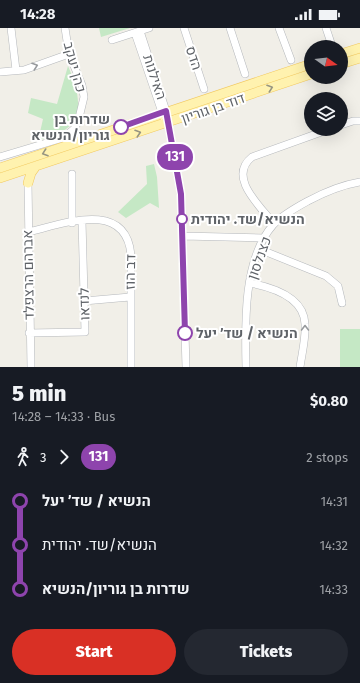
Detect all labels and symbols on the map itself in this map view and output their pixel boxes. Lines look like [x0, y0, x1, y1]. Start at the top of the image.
street label: כהן יעקב [60, 40, 89, 94]
north arrow [304, 40, 348, 84]
street label: הדס [182, 44, 205, 72]
street label: האילנות [139, 52, 170, 102]
one-way arrow [32, 62, 39, 70]
one-way arrow [267, 84, 274, 93]
street label: דוד בן גוריון [179, 90, 247, 127]
place label: שדרות בן גוריון/הנשיא [31, 111, 110, 144]
marker: שדרות בן גוריון/הנשיא [113, 119, 129, 135]
one-way arrow [135, 129, 142, 138]
line badge: 131 [152, 144, 198, 170]
one-way arrow [41, 148, 48, 156]
place label: הנשיא/שד. יהודית [191, 211, 305, 228]
marker: הנשיא/שד. יהודית [176, 213, 188, 225]
street label: אברהם הרצפלד [19, 230, 38, 320]
street label: כצנלסון [244, 234, 275, 282]
street label: דב הוז [122, 254, 139, 290]
street label: לנדאו [75, 287, 94, 321]
marker: הנשיא / שד׳ יעל [177, 325, 193, 341]
place label: הנשיא / שד׳ יעל [196, 325, 298, 342]
one-way arrow [301, 325, 309, 331]

